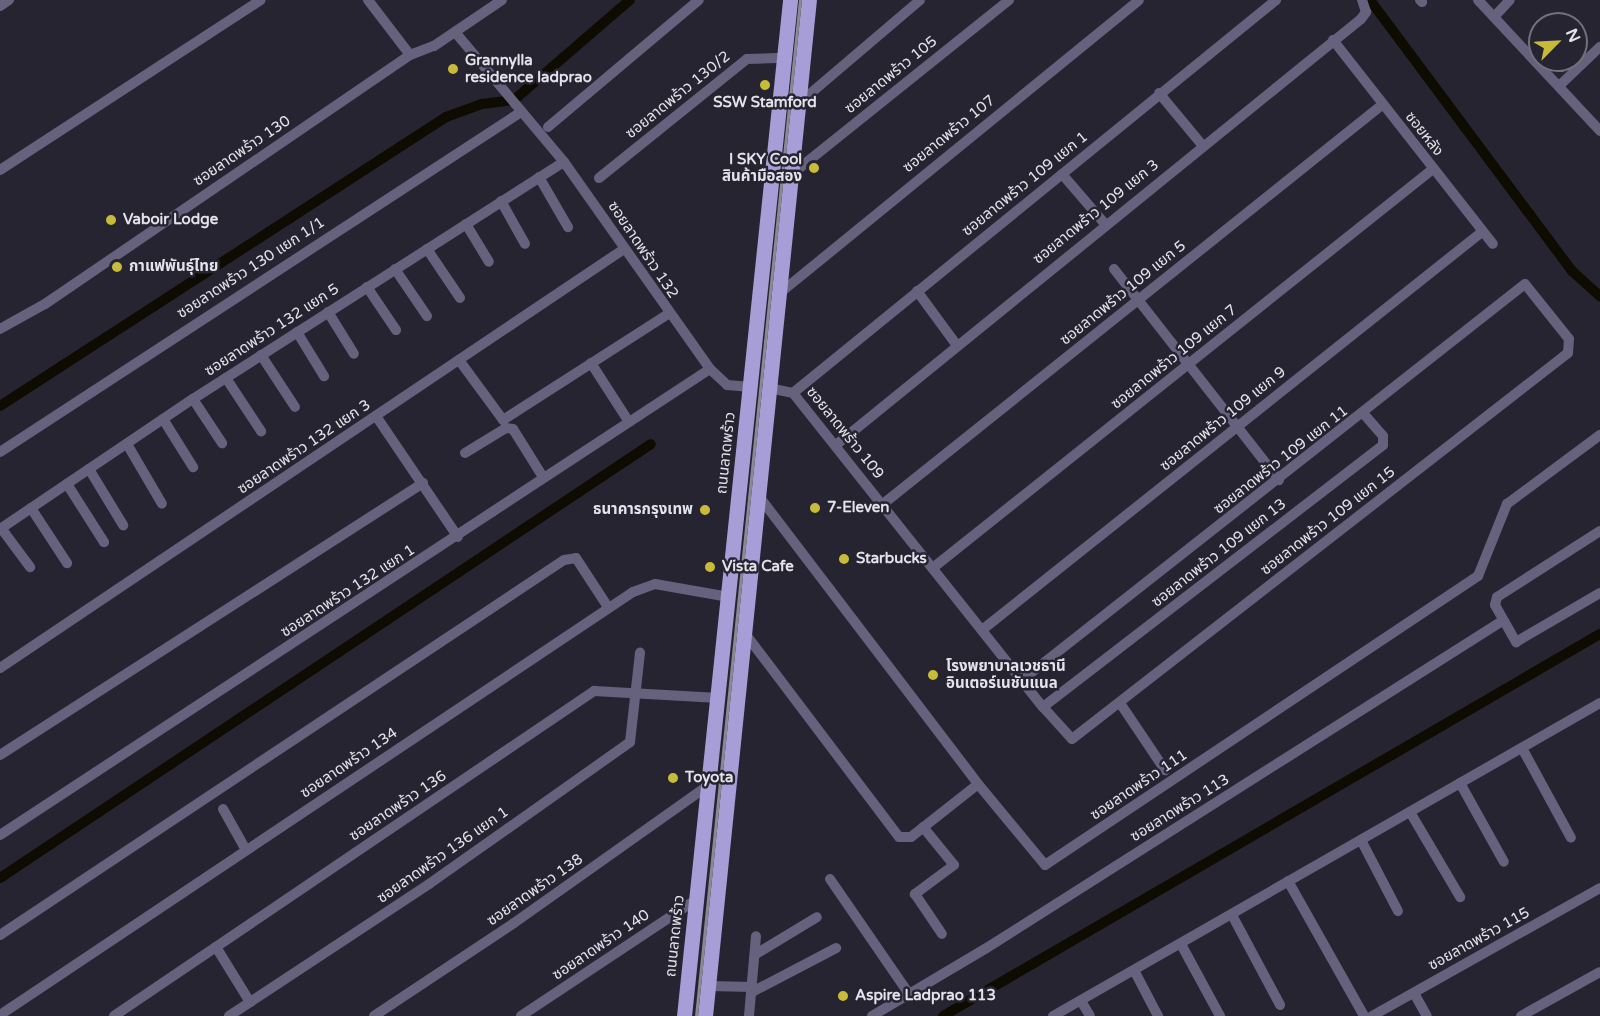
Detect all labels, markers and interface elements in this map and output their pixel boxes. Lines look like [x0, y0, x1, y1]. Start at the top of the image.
north arrow [1528, 12, 1588, 72]
text: N [1561, 26, 1584, 45]
street label: ซอยลาดพร้าว 105 [841, 32, 941, 118]
street label: ซอยลาดพร้าว 130/2 [622, 47, 734, 143]
place label: Grannylla residence ladprao [465, 51, 592, 86]
marker: Grannylla residence ladprao [446, 62, 460, 76]
marker: SSW Stamford [758, 78, 772, 92]
street label: ซอยลาดพร้าว 107 [899, 91, 999, 177]
place label: SSW Stamford [713, 94, 817, 112]
street label: ซอยหลัง [1401, 108, 1447, 160]
street label: ซอยลาดพร้าว 130 [190, 112, 294, 190]
street label: ซอยลาดพร้าว 109 แยก 1 [959, 128, 1091, 240]
place label: I SKY Cool สินค้ามือสอง [722, 150, 802, 185]
street label: ซอยลาดพร้าว 109 แยก 3 [1030, 156, 1162, 268]
marker: I SKY Cool สินค้ามือสอง [807, 161, 821, 175]
street label: ซอยลาดพร้าว 132 [604, 198, 682, 302]
place label: Vaboir Lodge [123, 211, 218, 229]
marker: Vaboir Lodge [104, 213, 118, 227]
street label: ซอยลาดพร้าว 130 แยก 1/1 [174, 214, 328, 322]
street label: ซอยลาดพร้าว 109 แยก 5 [1057, 237, 1189, 349]
place label: กาแฟพันธุ์ไทย [129, 258, 218, 276]
marker: กาแฟพันธุ์ไทย [110, 260, 124, 274]
street label: ซอยลาดพร้าว 132 แยก 5 [202, 280, 342, 380]
street label: ซอยลาดพร้าว 109 แยก 7 [1108, 301, 1240, 413]
street label: ซอยลาดพร้าว 109 แยก 9 [1157, 363, 1289, 475]
street label: ซอยลาดพร้าว 109 [802, 383, 888, 483]
street label: ซอยลาดพร้าว 132 แยก 3 [234, 396, 374, 498]
street label: ซอยลาดพร้าว 109 แยก 11 [1210, 402, 1352, 518]
street label: ถนนลาดพร้าว [713, 411, 739, 495]
street label: ซอยลาดพร้าว 109 แยก 15 [1257, 463, 1399, 579]
street label: ซอยลาดพร้าว 109 แยก 13 [1148, 495, 1290, 611]
place label: 7-Eleven [827, 499, 889, 517]
place label: ธนาคารกรุงเทพ [593, 501, 693, 519]
marker: 7-Eleven [808, 501, 822, 515]
marker: ธนาคารกรุงเทพ [698, 503, 712, 517]
street label: ซอยลาดพร้าว 132 แยก 1 [278, 541, 418, 641]
place label: Starbucks [856, 550, 927, 568]
marker: Starbucks [837, 552, 851, 566]
place label: Vista Cafe [722, 558, 794, 576]
marker: Vista Cafe [703, 560, 717, 574]
place label: โรงพยาบาลเวชธานี อินเตอร์เนชันแนล [946, 657, 1066, 692]
marker: โรงพยาบาลเวชธานี อินเตอร์เนชันแนล [924, 666, 942, 684]
street label: ซอยลาดพร้าว 134 [297, 724, 401, 802]
street label: ซอยลาดพร้าว 111 [1087, 746, 1191, 824]
street label: ซอยลาดพร้าว 136 [346, 767, 450, 845]
place label: Toyota [685, 769, 733, 787]
street label: ซอยลาดพร้าว 113 [1127, 770, 1233, 846]
marker: Toyota [666, 771, 680, 785]
street label: ซอยลาดพร้าว 136 แยก 1 [374, 803, 512, 907]
street label: ซอยลาดพร้าว 138 [484, 850, 586, 930]
street label: ถนนลาดพร้าว [662, 894, 688, 978]
street label: ซอยลาดพร้าว 115 [1425, 904, 1533, 974]
street label: ซอยลาดพร้าว 140 [549, 906, 653, 984]
place label: Aspire Ladprao 113 [855, 987, 996, 1005]
marker: Aspire Ladprao 113 [836, 989, 850, 1003]

